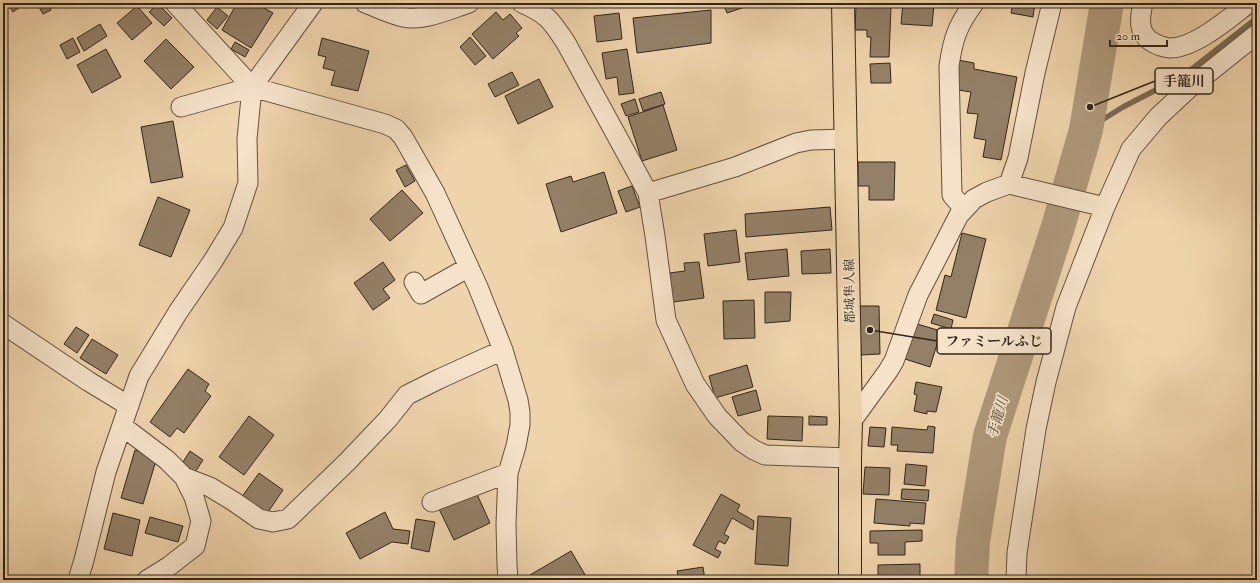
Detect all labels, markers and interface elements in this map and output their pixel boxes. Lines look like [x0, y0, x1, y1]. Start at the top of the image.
scale bar [1110, 22, 1167, 48]
text: 20 m [1116, 29, 1141, 44]
callout: 手籠川 [1155, 68, 1213, 94]
text: 手籠川 [1163, 73, 1205, 90]
street label: 都城隼人線 [841, 258, 859, 324]
callout: ファミールふじ [937, 328, 1051, 354]
text: ファミールふじ [945, 333, 1043, 350]
water label: 手籠川 [983, 393, 1012, 440]

